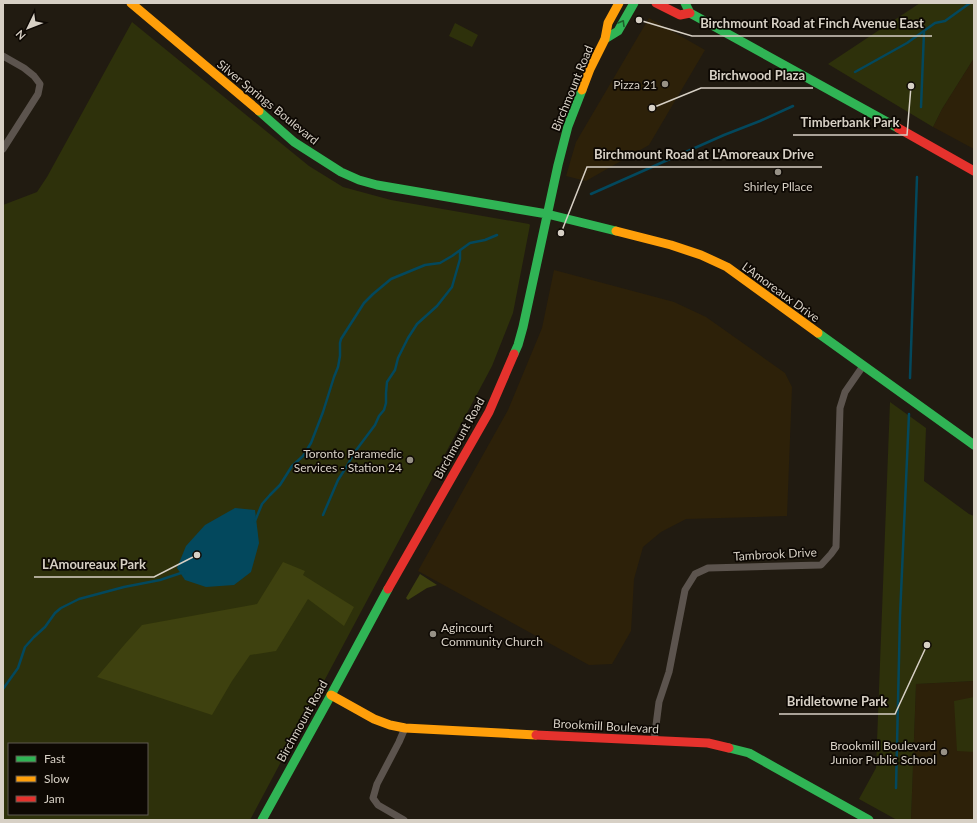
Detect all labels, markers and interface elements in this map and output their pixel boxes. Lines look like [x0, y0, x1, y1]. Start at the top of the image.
north arrow [8, 8, 48, 48]
callout: Birchmount Road at Finch Avenue East [692, 11, 932, 36]
text: Birchmount Road at Finch Avenue East [700, 15, 924, 31]
one-way arrow [618, 20, 625, 27]
text: N [13, 28, 28, 43]
street label: Birchmount Road [548, 43, 596, 133]
street label: Silver Springs Boulevard [214, 56, 322, 148]
callout: Birchwood Plaza [701, 63, 813, 88]
text: Birchwood Plaza [709, 67, 805, 83]
place label: Pizza 21 [613, 77, 657, 92]
marker: Pizza 21 [660, 79, 670, 89]
callout: Timberbank Park [793, 110, 907, 135]
text: Timberbank Park [801, 114, 899, 130]
callout: Birchmount Road at L'Amoreaux Drive [587, 142, 822, 167]
text: Birchmount Road at L'Amoreaux Drive [594, 146, 814, 162]
marker: Shirley Pllace [773, 167, 783, 177]
place label: Shirley Pllace [743, 179, 813, 194]
street label: L'Amoreaux Drive [739, 259, 823, 325]
street label: Birchmount Road [430, 395, 488, 481]
place label: Toronto Paramedic Services - Station 24 [294, 446, 402, 475]
marker: Toronto Paramedic Services - Station 24 [405, 455, 415, 465]
street label: Tambrook Drive [733, 544, 817, 564]
callout: L'Amoureaux Park [34, 552, 154, 577]
text: L'Amoureaux Park [42, 556, 146, 572]
place label: Agincourt Community Church [441, 620, 543, 649]
marker: Agincourt Community Church [428, 629, 438, 639]
street label: Birchmount Road [273, 678, 331, 764]
callout: Bridletowne Park [779, 689, 895, 714]
text: Bridletowne Park [787, 693, 887, 709]
street label: Brookmill Boulevard [553, 716, 659, 736]
place label: Brookmill Boulevard Junior Public School [830, 738, 936, 767]
legend [8, 743, 148, 815]
marker: Brookmill Boulevard Junior Public School [939, 747, 949, 757]
text: Fast [44, 751, 66, 766]
text: Slow [44, 771, 70, 786]
text: Jam [44, 791, 65, 806]

